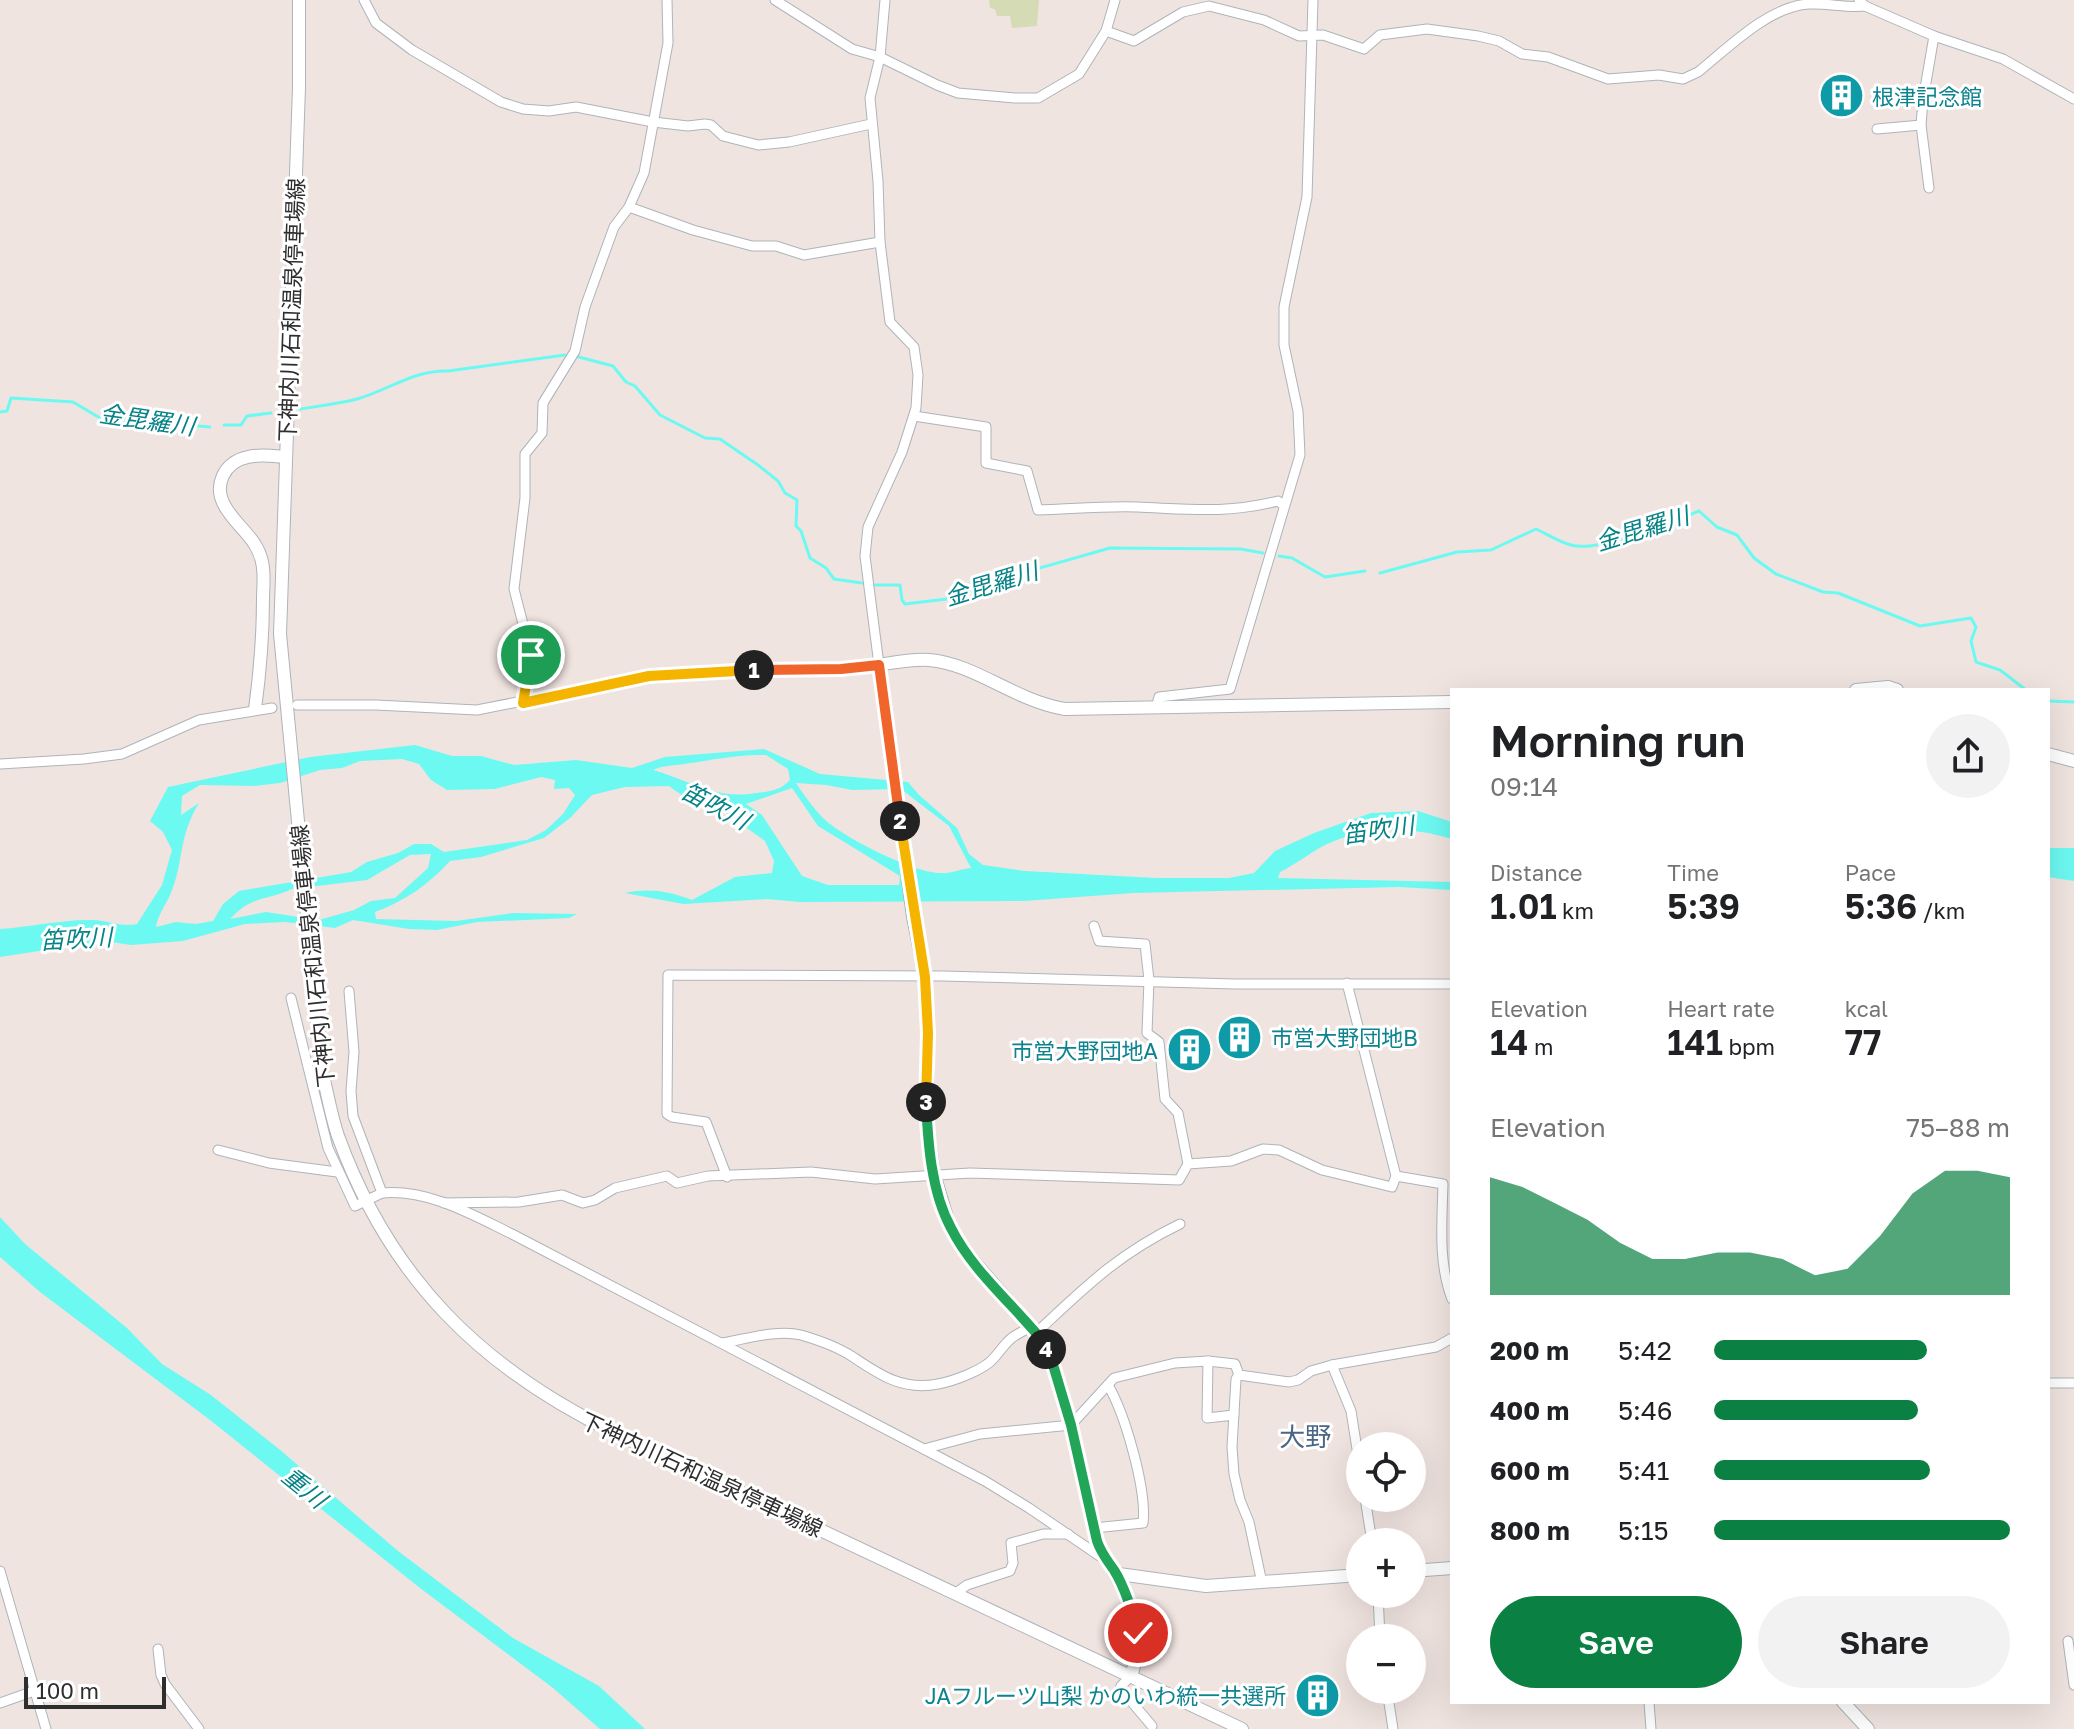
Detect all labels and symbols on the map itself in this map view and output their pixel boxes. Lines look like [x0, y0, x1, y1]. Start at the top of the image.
building icon: 根津記念館 [1817, 72, 1865, 120]
place label: 根津記念館 [1872, 83, 1982, 110]
street label: 下神内川石和温泉停車場線 [273, 178, 309, 442]
water label: 金毘羅川 [97, 398, 200, 440]
water label: 金毘羅川 [1592, 499, 1695, 556]
water label: 金毘羅川 [941, 554, 1044, 611]
pin [497, 621, 565, 689]
pin: 1 [734, 650, 774, 690]
water label: 笛吹川 [677, 775, 757, 836]
pin: 2 [880, 801, 920, 841]
water label: 笛吹川 [1340, 809, 1419, 848]
street label: 下神内川石和温泉停車場線 [285, 823, 339, 1089]
water label: 笛吹川 [39, 921, 116, 954]
building icon: 市営大野団地B [1216, 1013, 1264, 1061]
place label: 市営大野団地B [1271, 1024, 1418, 1051]
building icon: 市営大野団地A [1165, 1026, 1213, 1074]
place label: 市営大野団地A [1011, 1037, 1158, 1064]
pin: 3 [906, 1082, 946, 1122]
pin: 4 [1026, 1329, 1066, 1369]
street label: 下神内川石和温泉停車場線 [577, 1406, 827, 1542]
district label: 大野 [1279, 1421, 1331, 1452]
water label: 重川 [277, 1461, 335, 1515]
pin [1104, 1599, 1172, 1667]
building icon: JAフルーツ山梨 かのいわ統一共選所 [1293, 1671, 1341, 1719]
scale bar [24, 1673, 166, 1709]
place label: JAフルーツ山梨 かのいわ統一共選所 [925, 1682, 1286, 1709]

